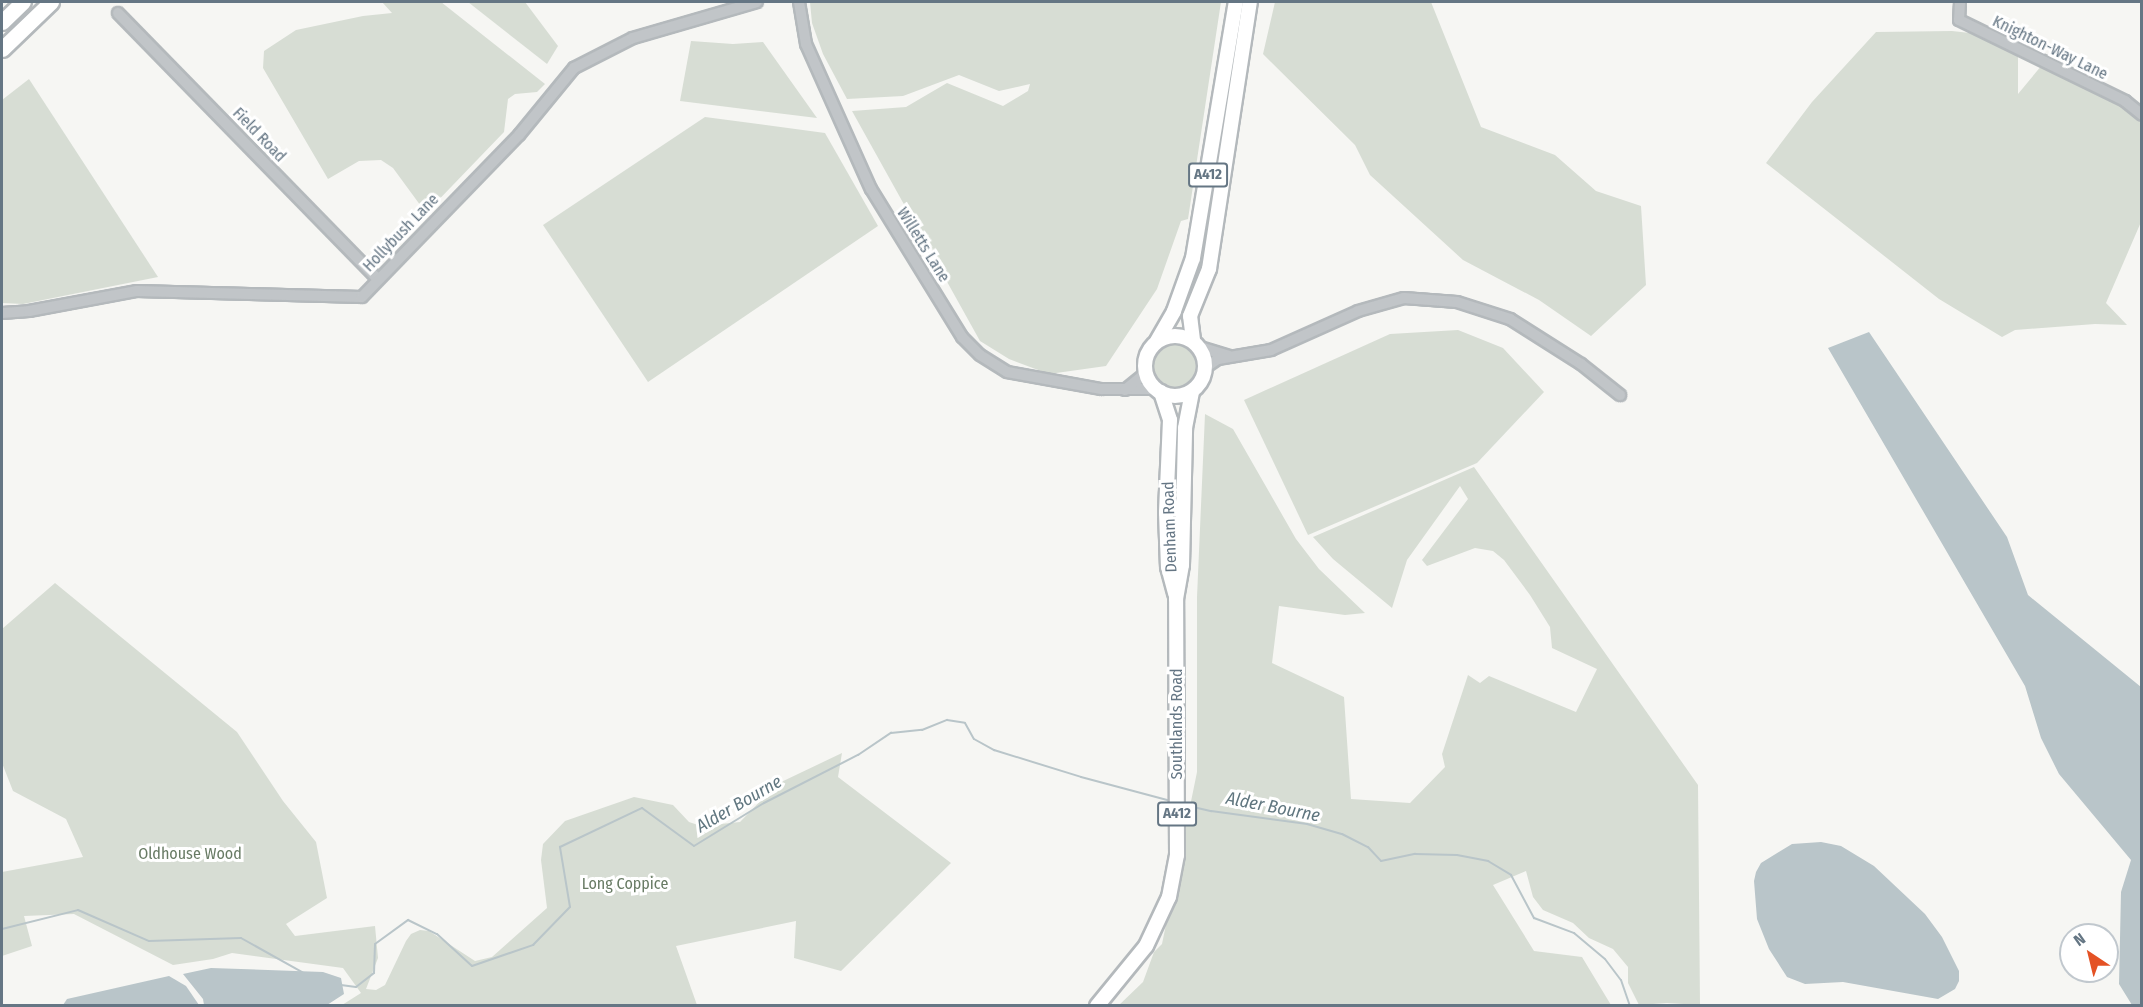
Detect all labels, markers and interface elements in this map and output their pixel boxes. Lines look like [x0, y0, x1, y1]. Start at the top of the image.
street label: Knighton-Way Lane [1989, 12, 2111, 84]
street label: Field Road [228, 104, 290, 166]
road number: A412 [1187, 163, 1229, 187]
street label: Hollybush Lane [359, 190, 443, 276]
street label: Willetts Lane [892, 204, 954, 286]
street label: Denham Road [1159, 481, 1181, 573]
street label: Southlands Road [1167, 668, 1187, 780]
water label: Alder Bourne [692, 771, 786, 837]
water label: Alder Bourne [1224, 787, 1322, 827]
road number: A412 [1156, 802, 1198, 826]
park label: Oldhouse Wood [138, 844, 242, 864]
park label: Long Coppice [582, 874, 668, 894]
north arrow [2059, 923, 2119, 983]
text: N [2070, 929, 2089, 950]

